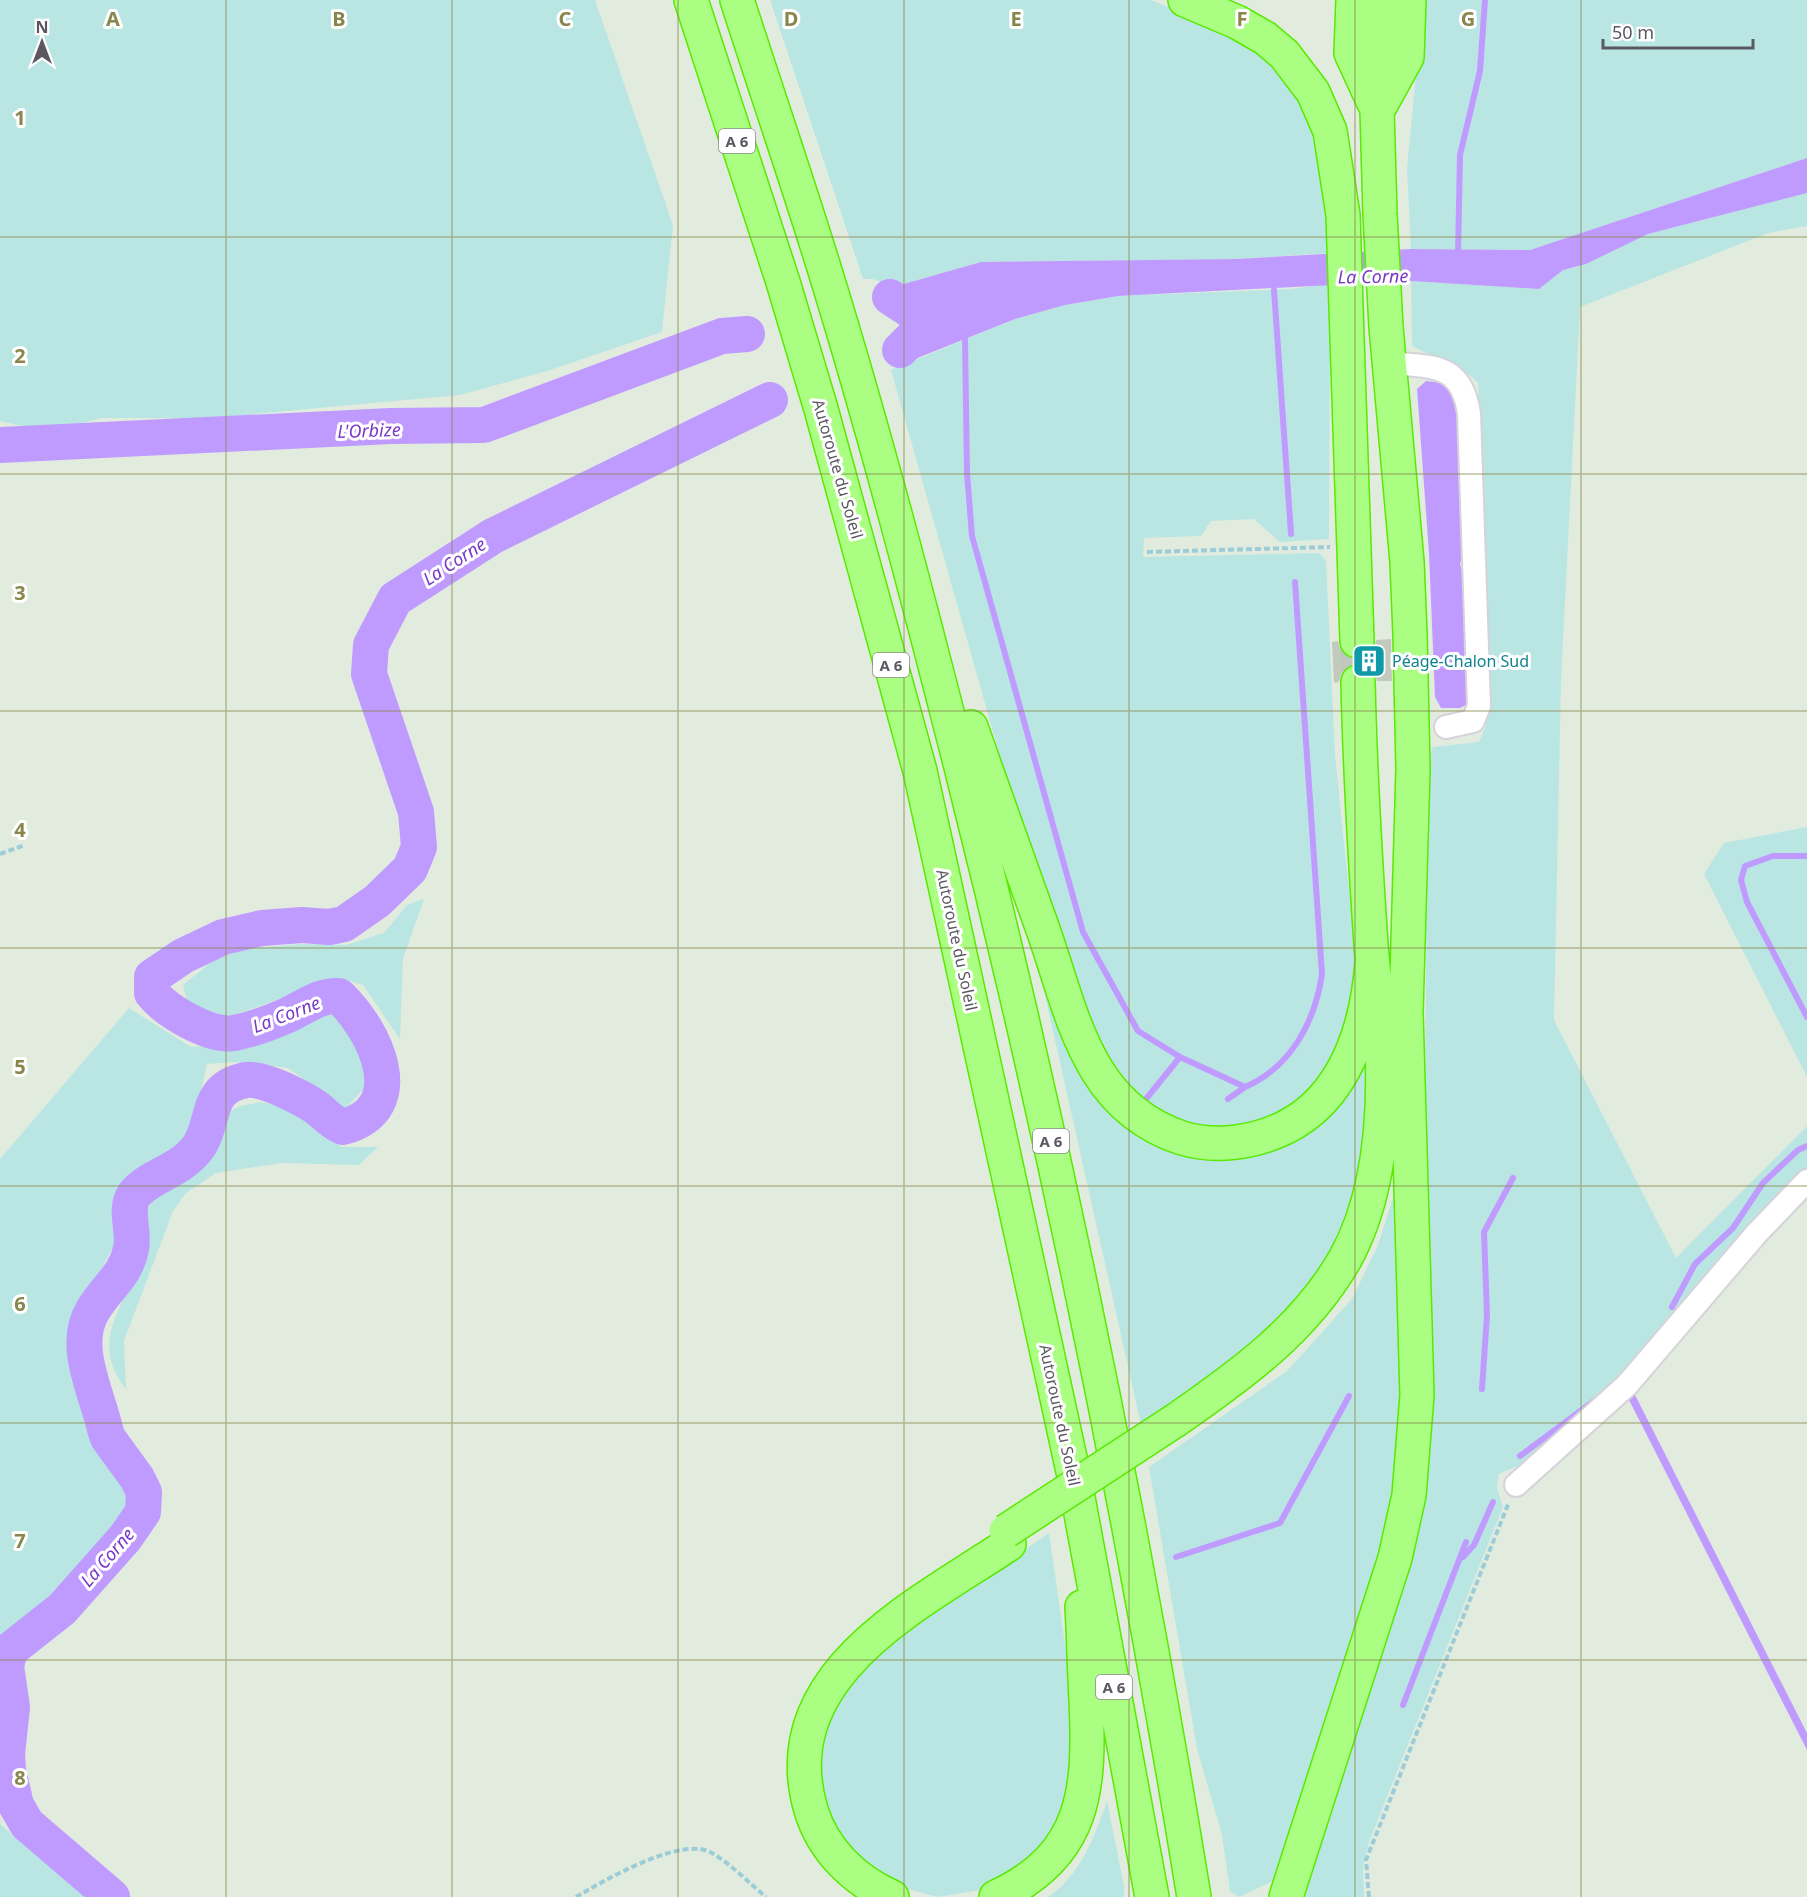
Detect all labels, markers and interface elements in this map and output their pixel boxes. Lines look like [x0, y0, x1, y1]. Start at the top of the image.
text: A [106, 5, 120, 32]
text: B [332, 5, 346, 32]
text: C [559, 5, 572, 32]
text: D [784, 5, 798, 32]
text: E [1010, 5, 1022, 32]
text: F [1237, 5, 1247, 32]
text: G [1461, 5, 1475, 32]
north arrow [12, 12, 72, 72]
scale bar [1603, 12, 1753, 50]
text: N [35, 16, 49, 38]
text: 50 m [1612, 20, 1654, 44]
text: 1 [14, 104, 26, 131]
road number: A 6 [719, 129, 755, 153]
water label: La Corne [1337, 263, 1409, 289]
text: 2 [14, 342, 26, 369]
street label: Autoroute du Soleil [808, 397, 868, 541]
water label: L'Orbize [337, 417, 401, 443]
water label: La Corne [418, 532, 490, 590]
text: 3 [14, 579, 26, 606]
building icon: Péage-Chalon Sud [1351, 643, 1387, 679]
place label: Péage-Chalon Sud [1392, 650, 1529, 672]
road number: A 6 [873, 653, 909, 677]
text: 4 [14, 816, 26, 843]
street label: Autoroute du Soleil [931, 867, 983, 1013]
water label: La Corne [249, 990, 323, 1038]
text: 5 [14, 1053, 26, 1080]
road number: A 6 [1033, 1129, 1069, 1153]
text: 6 [14, 1290, 26, 1317]
street label: Autoroute du Soleil [1034, 1342, 1086, 1488]
water label: La Corne [75, 1522, 139, 1592]
text: 7 [14, 1527, 26, 1554]
road number: A 6 [1096, 1675, 1132, 1699]
text: 8 [14, 1764, 26, 1791]

